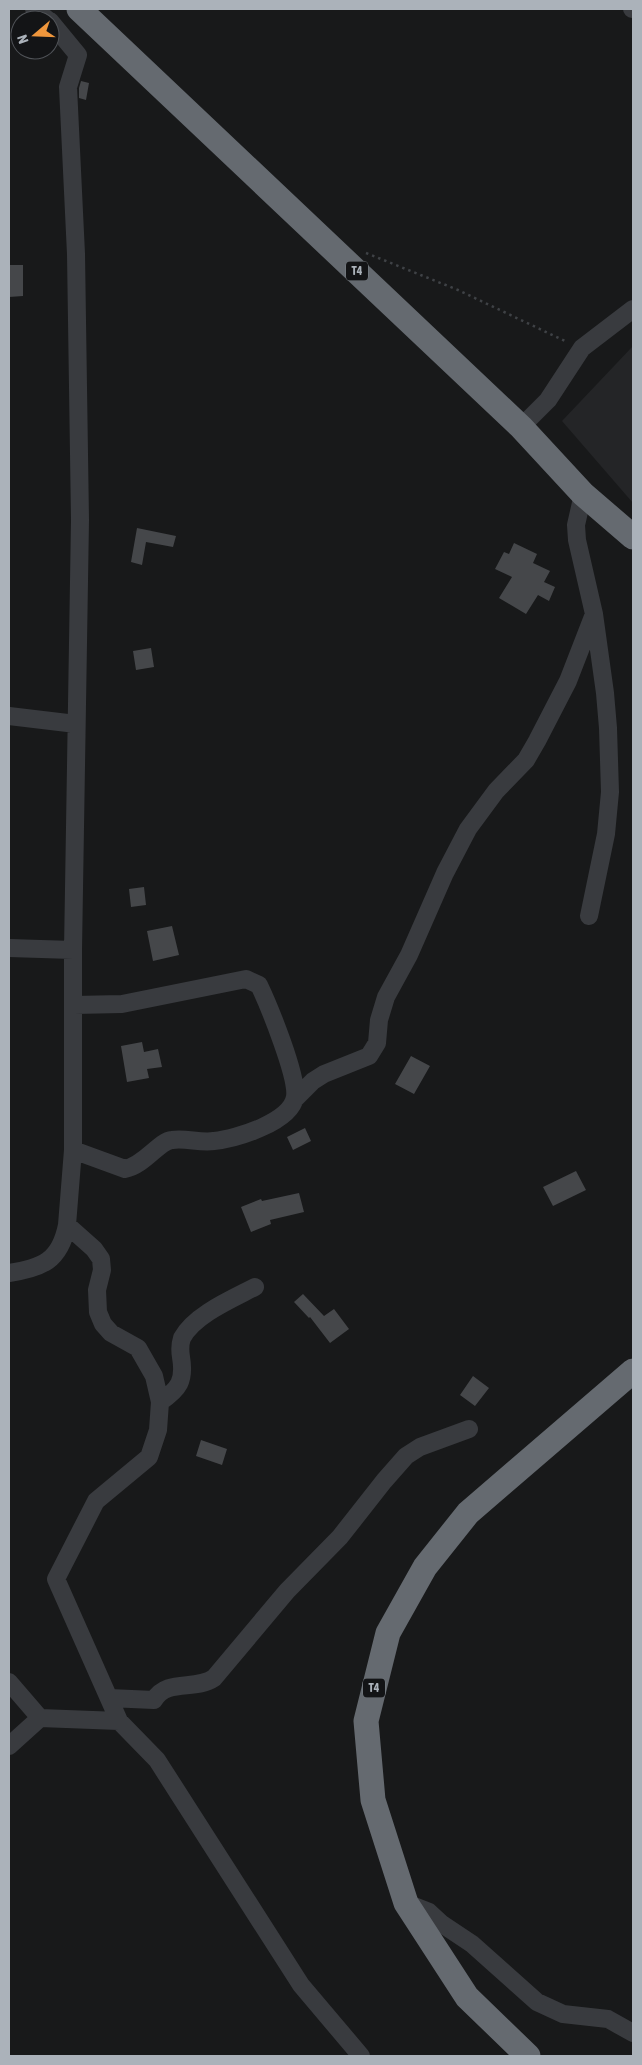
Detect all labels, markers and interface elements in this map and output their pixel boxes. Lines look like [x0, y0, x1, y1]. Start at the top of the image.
north arrow [10, 10, 60, 60]
text: N [14, 33, 32, 46]
road number: T4 [346, 262, 368, 280]
road number: T4 [363, 1679, 385, 1698]

